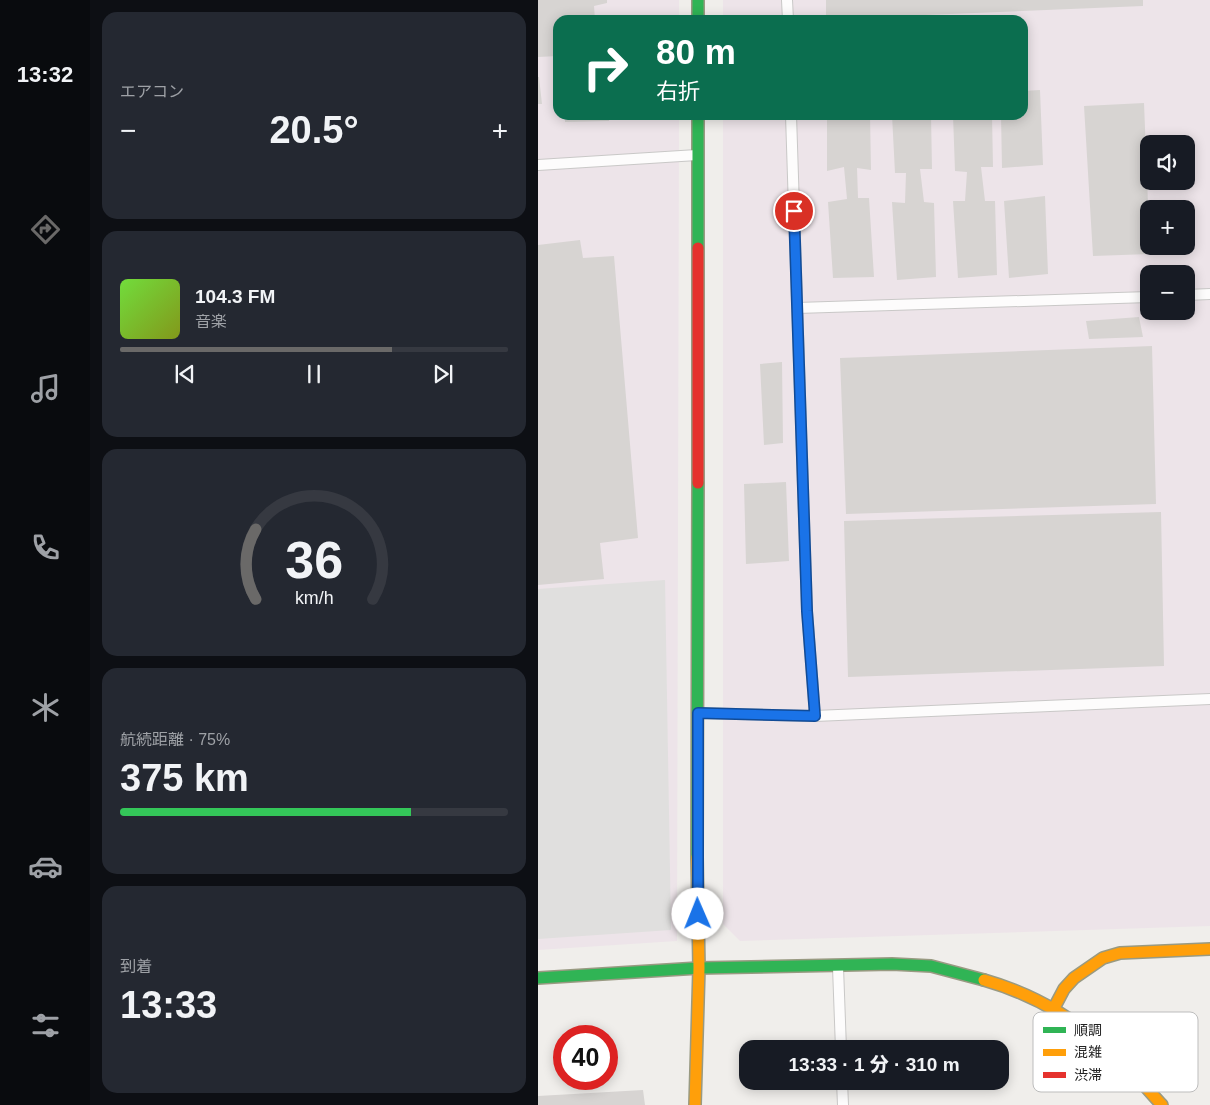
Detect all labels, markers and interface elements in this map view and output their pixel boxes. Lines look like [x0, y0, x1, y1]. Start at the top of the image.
text: 80 m [656, 32, 736, 71]
icon: right [573, 35, 638, 100]
text: 13:32 [17, 62, 73, 87]
text: 右折 [656, 79, 700, 104]
text: エアコン [120, 83, 184, 100]
text: 20.5° [269, 109, 359, 151]
text: − [120, 115, 136, 146]
text: + [492, 115, 508, 146]
map controls [1140, 135, 1195, 320]
button: sound [1140, 135, 1195, 190]
pin [773, 190, 815, 232]
icon: arrive [780, 197, 808, 225]
button: + [1140, 200, 1195, 255]
icon: directions [28, 212, 63, 247]
button: − [1140, 265, 1195, 320]
text: 104.3 FM [195, 286, 275, 307]
text: 音楽 [195, 313, 227, 330]
icon: previous [171, 360, 199, 388]
icon: pause [300, 360, 328, 388]
icon: next [429, 360, 457, 388]
icon: music [28, 371, 63, 406]
icon: phone [28, 530, 63, 565]
text: 36 [285, 531, 343, 589]
text: km/h [295, 588, 333, 608]
icon: climate [28, 690, 63, 725]
text: 航続距離 · 75% [120, 731, 230, 748]
text: 375 km [120, 757, 249, 799]
icon: car [28, 849, 63, 884]
position arrow [671, 887, 723, 939]
text: 到着 [120, 958, 152, 975]
text: 13:33 [120, 984, 217, 1026]
icon: filters [28, 1008, 63, 1043]
legend [1033, 1012, 1198, 1092]
text: 順調 [1074, 1022, 1102, 1038]
speed limit sign: 40 [553, 1025, 618, 1090]
text: 混雑 [1074, 1044, 1102, 1060]
text: 13:33 · 1 分 · 310 m [788, 1054, 960, 1075]
text: 渋滞 [1074, 1067, 1102, 1083]

